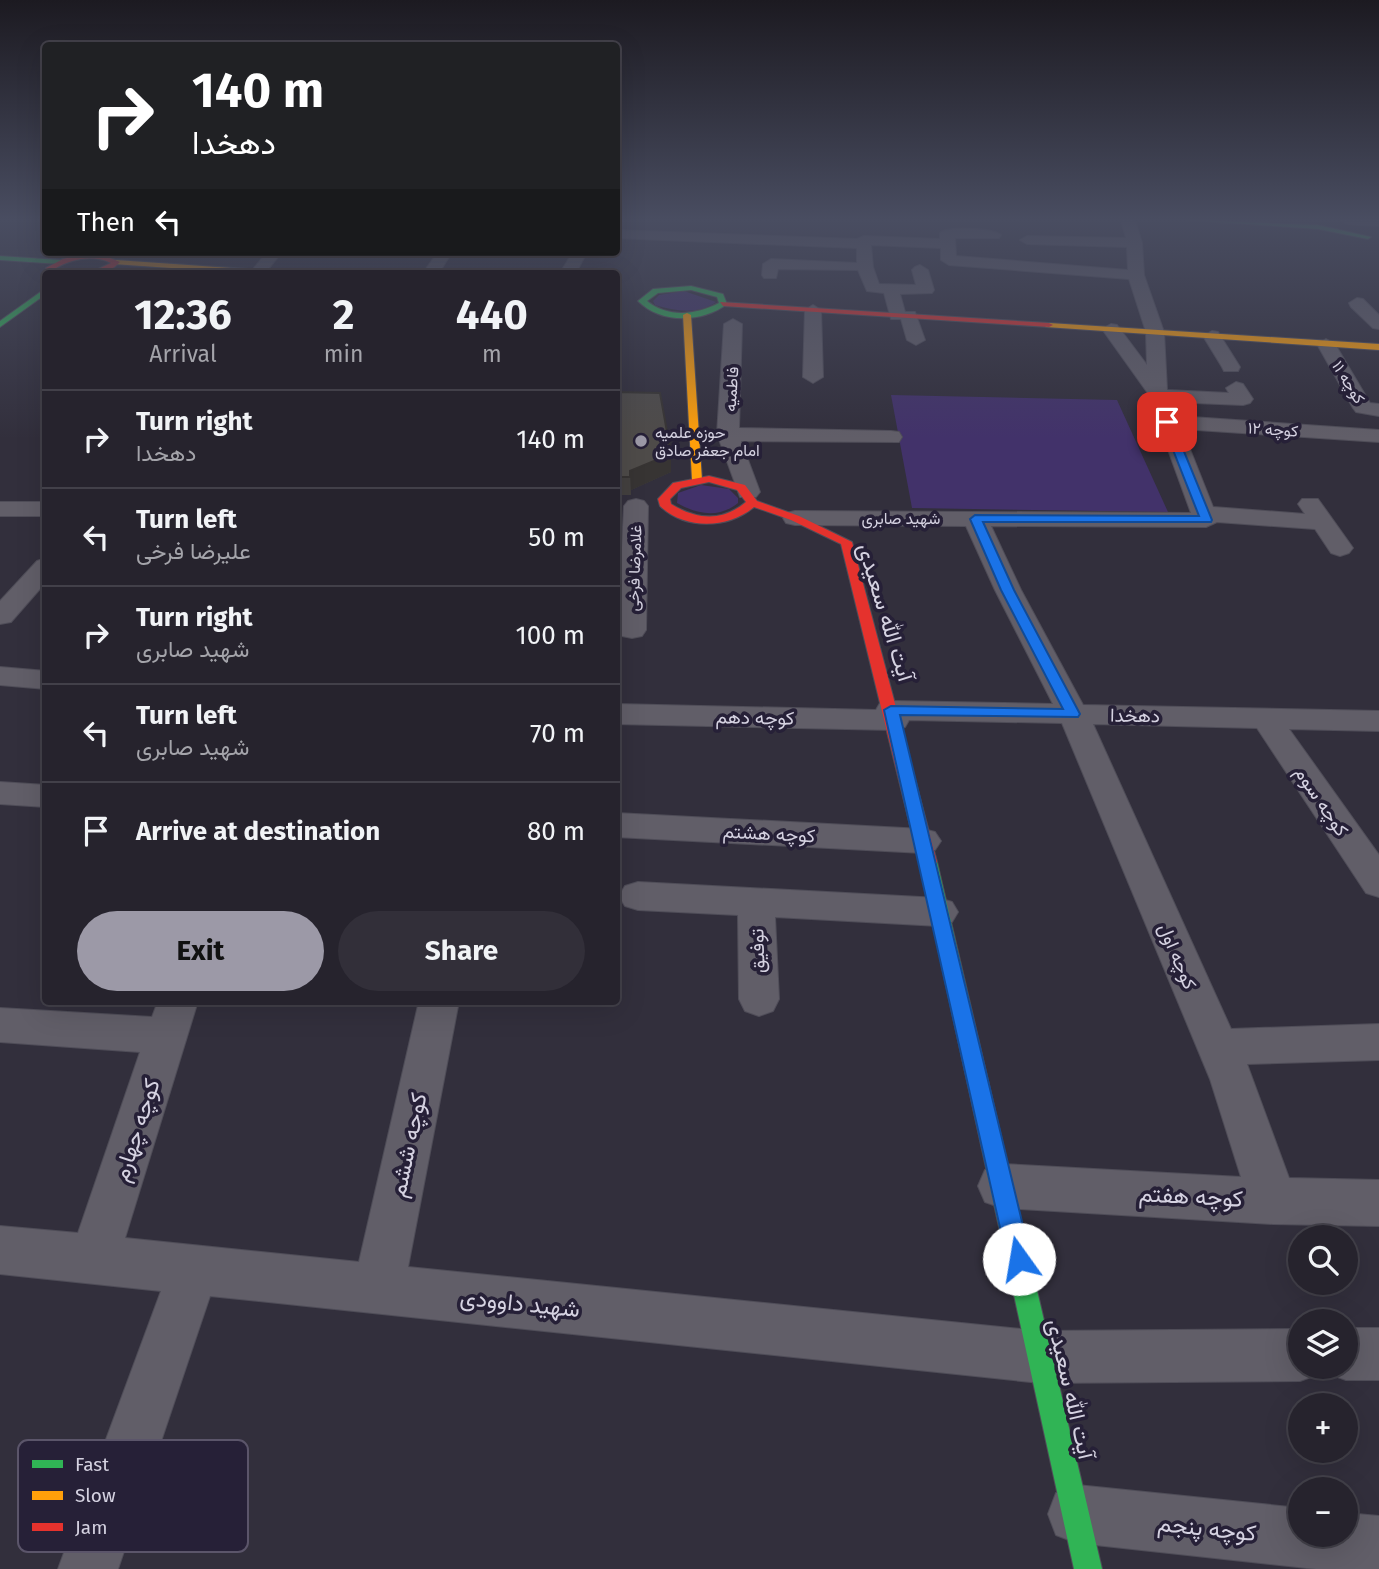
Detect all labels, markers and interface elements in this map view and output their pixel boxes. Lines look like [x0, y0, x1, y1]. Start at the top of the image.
text: 140 m [192, 61, 324, 120]
icon: right [77, 70, 168, 161]
text: دهخدا [192, 124, 276, 162]
icon: left [149, 203, 187, 241]
text: Then [77, 207, 135, 238]
text: 12:36 [134, 290, 232, 340]
text: 2 [333, 290, 355, 340]
text: 440 [456, 290, 528, 340]
text: Arrival [149, 340, 217, 368]
text: min [324, 340, 364, 368]
text: m [482, 340, 502, 368]
street label: کوچه ۱۱ [1326, 357, 1369, 408]
street label: فاطمیه [720, 366, 743, 412]
pin [1137, 392, 1197, 452]
icon: arrive [1148, 403, 1186, 441]
text: Turn right [136, 406, 253, 437]
street label: کوچه ۱۲ [1247, 418, 1299, 443]
icon: right [77, 420, 115, 458]
place label: حوزه علمیه امام جعفر صادق [655, 423, 760, 461]
text: 140 m [516, 424, 585, 455]
marker: حوزه علمیه امام جعفر صادق [633, 433, 649, 449]
text: دهخدا [136, 439, 196, 467]
text: Turn left [136, 504, 237, 535]
street label: شهید صابری [862, 509, 940, 529]
icon: left [77, 518, 115, 556]
text: 50 m [528, 522, 585, 553]
street label: غلامرضا فرخی [623, 524, 647, 612]
text: علیرضا فرخی [136, 537, 251, 565]
street label: آیت الله سعیدی [852, 539, 921, 686]
text: Turn right [136, 602, 253, 633]
icon: right [77, 616, 115, 654]
text: 100 m [516, 620, 585, 651]
text: شهید صابری [136, 635, 249, 663]
text: Turn left [136, 700, 237, 731]
street label: دهخدا [1110, 704, 1160, 727]
street label: کوچه دهم [715, 705, 795, 732]
icon: left [77, 714, 115, 752]
text: 70 m [530, 718, 585, 749]
text: شهید صابری [136, 733, 249, 761]
street label: کوچه سوم [1288, 762, 1353, 842]
icon: arrive [77, 812, 115, 850]
text: Arrive at destination [136, 816, 380, 847]
text: 80 m [527, 816, 585, 847]
street label: کوچه هشتم [722, 820, 816, 849]
button: Exit [77, 911, 324, 991]
button: Share [338, 911, 585, 991]
street label: کوچه اول [1152, 920, 1202, 993]
street label: توفیق [745, 928, 770, 974]
street label: کوچه چهارم [106, 1075, 168, 1186]
street label: کوچه ششم [383, 1090, 435, 1200]
street label: کوچه هفتم [1138, 1179, 1244, 1215]
position arrow [982, 1222, 1056, 1296]
map controls [1288, 1225, 1358, 1547]
button: search [1288, 1225, 1358, 1295]
street label: شهید داوودی [459, 1283, 581, 1324]
button: layers [1288, 1309, 1358, 1379]
street label: آیت الله سعیدی [1041, 1316, 1101, 1463]
button: + [1288, 1393, 1358, 1463]
legend [18, 1440, 248, 1552]
text: Fast [75, 1453, 109, 1476]
button: − [1288, 1477, 1358, 1547]
text: Slow [75, 1484, 116, 1507]
street label: کوچه پنجم [1156, 1509, 1258, 1549]
text: Jam [75, 1516, 107, 1539]

